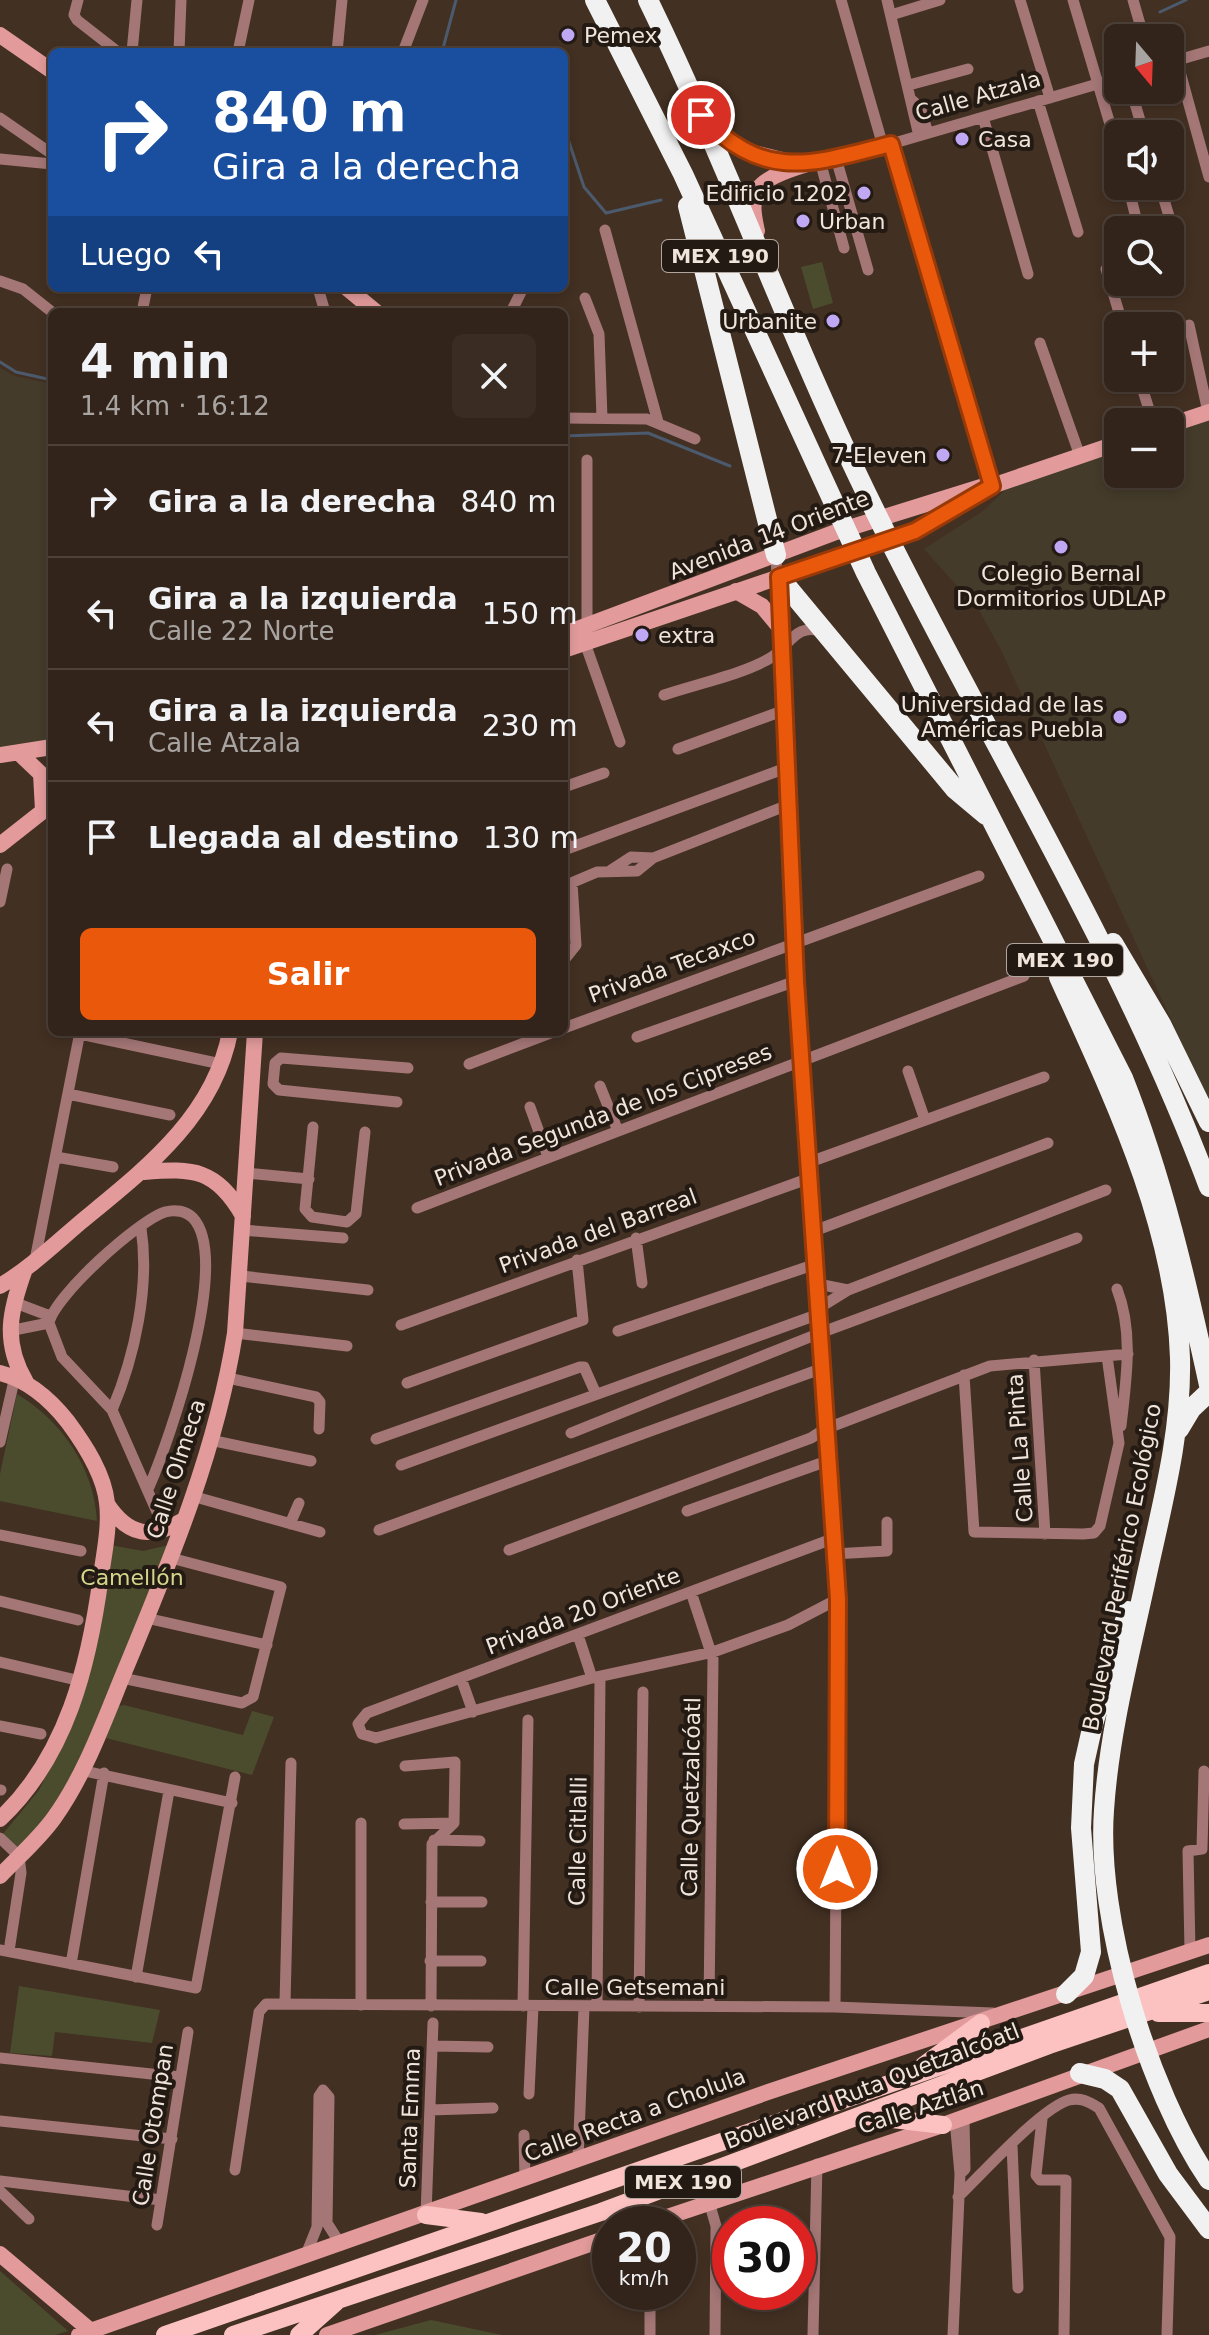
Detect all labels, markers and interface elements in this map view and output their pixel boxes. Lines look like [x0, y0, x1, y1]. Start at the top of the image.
place label: Pemex [584, 23, 658, 48]
north arrow [1104, 24, 1184, 104]
map controls [1104, 24, 1184, 488]
marker: Pemex [559, 26, 577, 44]
street label: Calle Atzala [912, 66, 1044, 126]
text: 840 m [212, 79, 407, 144]
icon: right [80, 80, 184, 184]
pin [667, 81, 735, 149]
icon: arrive [679, 93, 723, 137]
button: sound [1104, 120, 1184, 200]
place label: Casa [978, 127, 1032, 152]
marker: Casa [953, 130, 971, 148]
text: Gira a la derecha [212, 146, 521, 187]
place label: Edificio 1202 [706, 181, 848, 206]
marker: Edificio 1202 [855, 184, 873, 202]
place label: Urban [819, 209, 886, 234]
marker: Urban [794, 212, 812, 230]
button: search [1104, 216, 1184, 296]
icon: left [187, 232, 231, 276]
text: Luego [80, 237, 171, 272]
road number: MEX 190 [662, 240, 778, 272]
place label: Urbanite [722, 309, 817, 334]
marker: Urbanite [824, 312, 842, 330]
button: + [1104, 312, 1184, 392]
text: 4 min [80, 333, 231, 389]
button: close [452, 334, 536, 418]
text: 1.4 km · 16:12 [80, 391, 270, 421]
button: − [1104, 408, 1184, 488]
place label: 7-Eleven [831, 443, 927, 468]
marker: 7-Eleven [934, 446, 952, 464]
icon: right [80, 479, 124, 523]
text: Gira a la derecha [148, 484, 436, 519]
text: 840 m [460, 484, 556, 519]
street label: Avenida 14 Oriente [666, 485, 872, 585]
marker: Colegio Bernal Dormitorios UDLAP [1052, 538, 1070, 556]
place label: Colegio Bernal Dormitorios UDLAP [956, 561, 1166, 611]
text: Gira a la izquierda [148, 581, 458, 616]
icon: left [80, 591, 124, 635]
text: 150 m [482, 596, 578, 631]
text: Calle 22 Norte [148, 616, 334, 646]
place label: extra [658, 623, 715, 648]
marker: extra [633, 626, 651, 644]
place label: Universidad de las Américas Puebla [901, 692, 1104, 742]
text: Gira a la izquierda [148, 693, 458, 728]
icon: left [80, 703, 124, 747]
text: 230 m [482, 708, 578, 743]
marker: Universidad de las Américas Puebla [1111, 708, 1129, 726]
text: Calle Atzala [148, 728, 301, 758]
icon: arrive [80, 815, 124, 859]
text: Llegada al destino [148, 820, 459, 855]
text: 130 m [483, 820, 579, 855]
street label: Privada Tecaxco [585, 924, 759, 1008]
button: Salir [80, 928, 536, 1020]
road number: MEX 190 [1007, 944, 1123, 976]
street label: Privada Segunda de los Cipreses [431, 1039, 775, 1191]
street label: Privada del Barreal [496, 1184, 700, 1278]
street label: Calle La Pinta [1002, 1373, 1038, 1523]
street label: Calle Olmeca [142, 1396, 210, 1542]
street label: Boulevard Periférico Ecológico [1078, 1401, 1166, 1733]
street label: Privada 20 Oriente [482, 1562, 684, 1660]
park label: Camellón [80, 1565, 184, 1590]
street label: Calle Quetzalcóatl [677, 1697, 705, 1897]
street label: Calle Citlalli [564, 1776, 592, 1906]
position arrow [795, 1827, 879, 1911]
street label: Calle Getsemani [545, 1975, 725, 2000]
street label: Boulevard Ruta Quetzalcóatl [721, 2018, 1023, 2154]
street label: Calle Otompan [128, 2042, 178, 2208]
street label: Santa Emma [395, 2047, 425, 2189]
street label: Calle Recta a Cholula [521, 2063, 749, 2167]
street label: Calle Aztlán [855, 2075, 987, 2139]
road number: MEX 190 [625, 2166, 741, 2198]
speed limit sign: 30 [712, 2206, 816, 2310]
text: 20 [616, 2225, 672, 2271]
text: km/h [619, 2266, 669, 2290]

